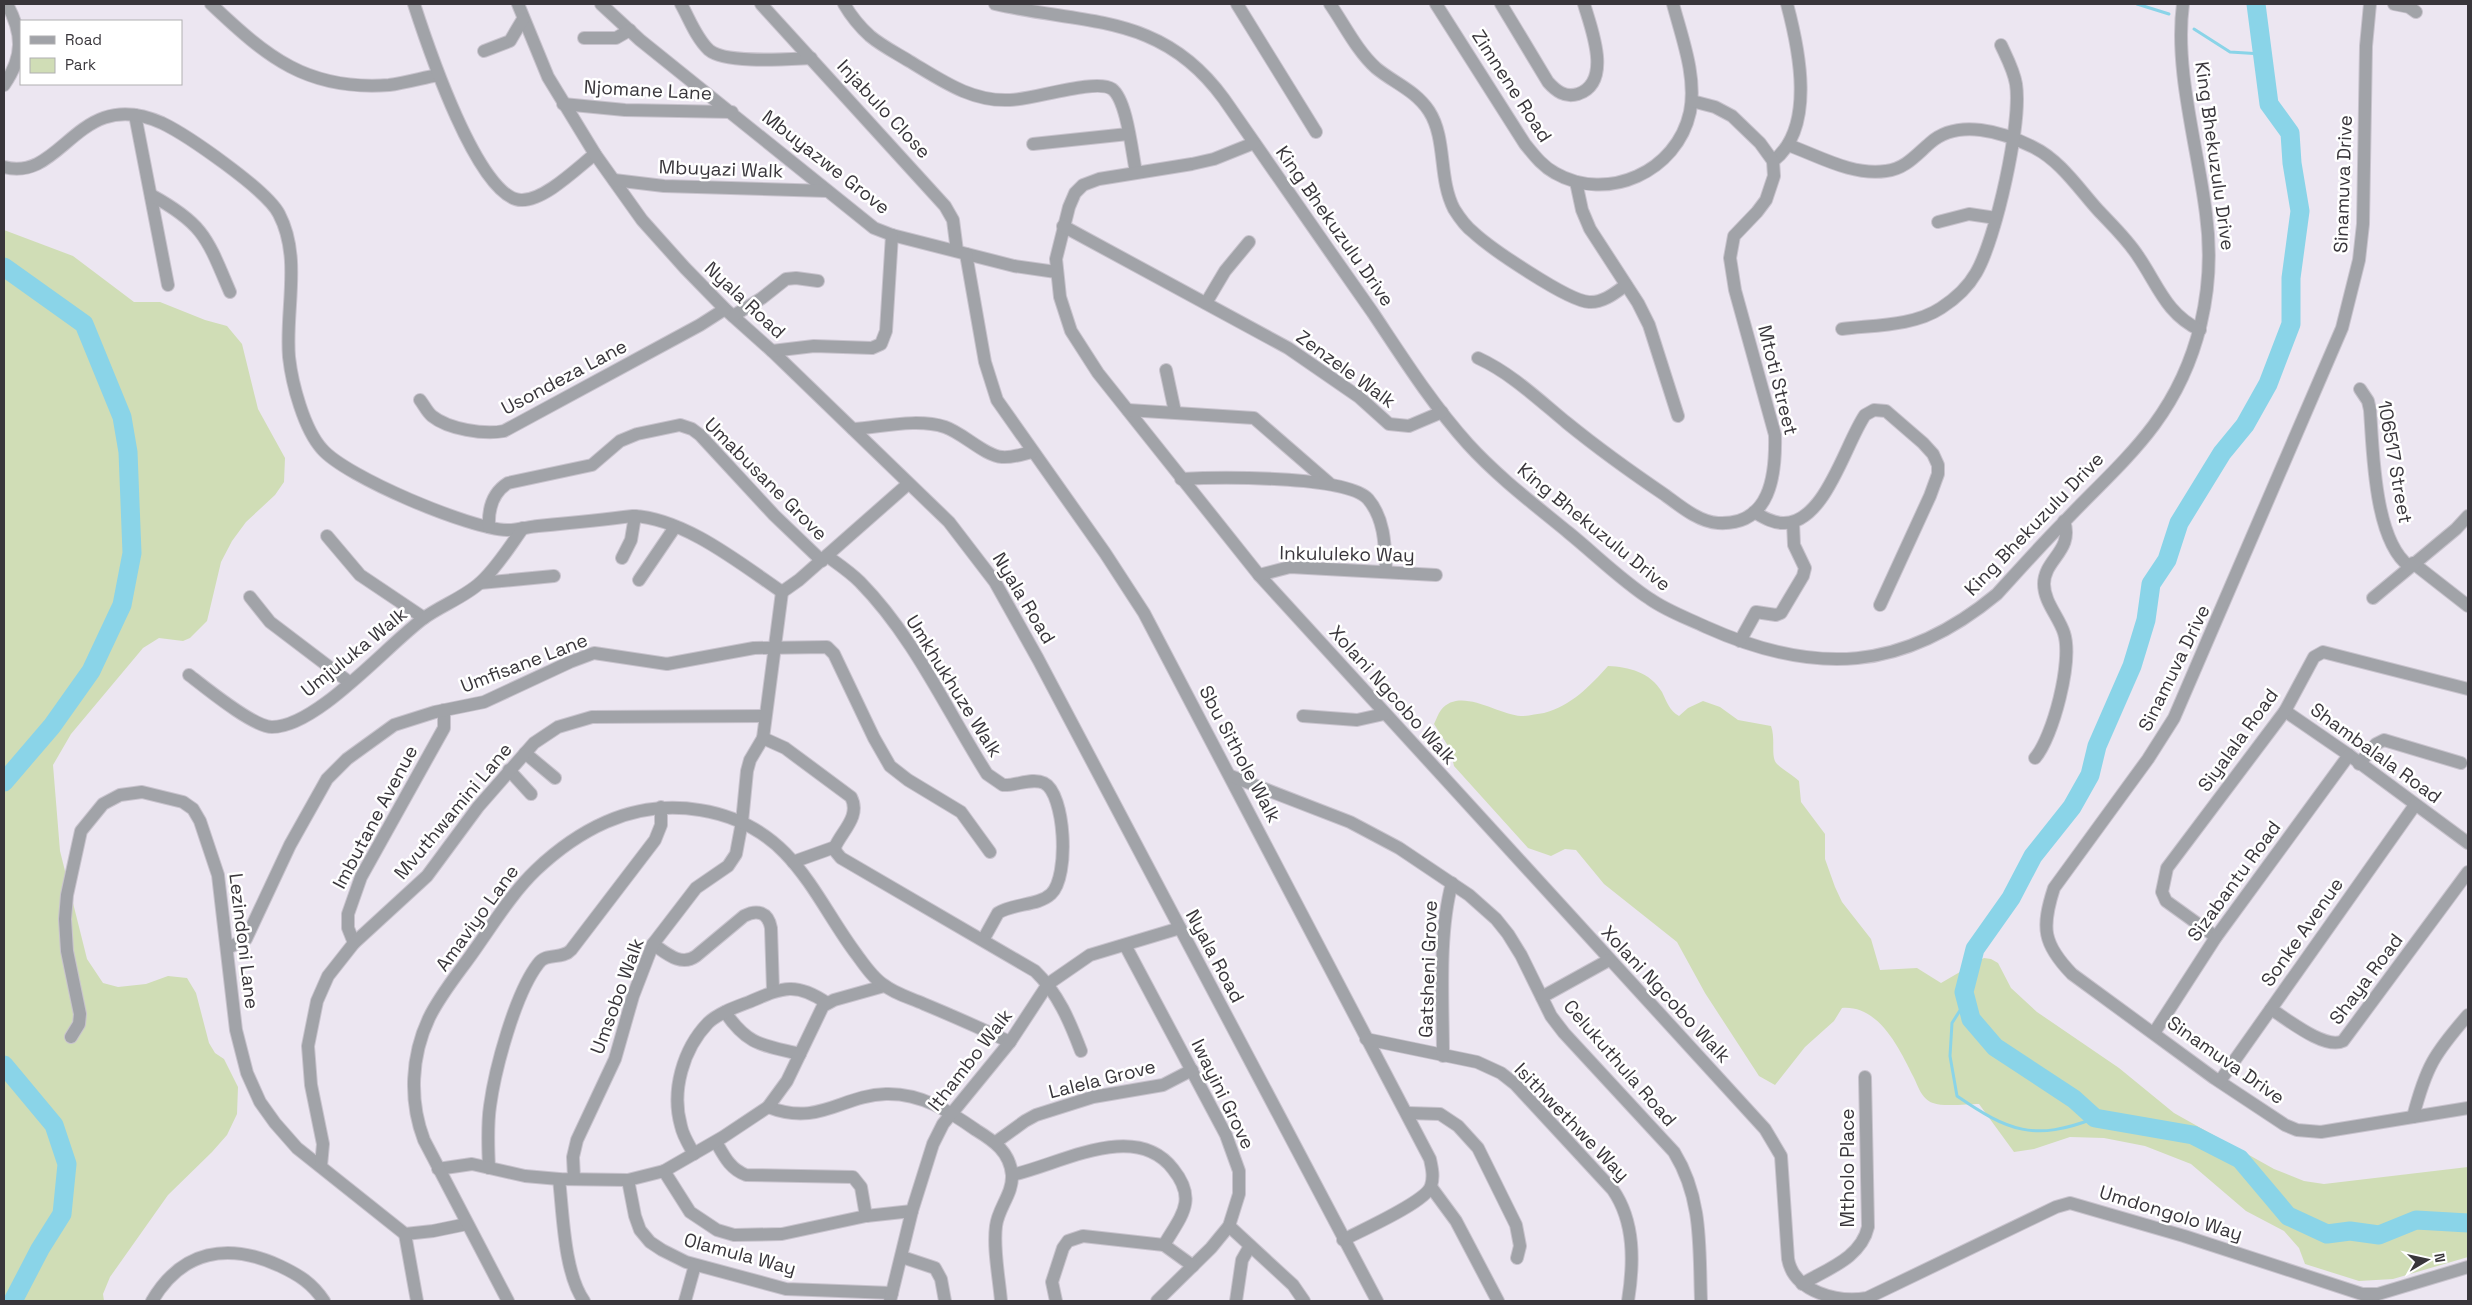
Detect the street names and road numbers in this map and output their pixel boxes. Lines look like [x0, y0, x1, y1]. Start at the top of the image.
street label: Zimnene Road [1466, 25, 1558, 147]
street label: Injabulo Close [832, 54, 936, 164]
street label: King Bhekuzulu Drive [2189, 60, 2241, 252]
street label: Njomane Lane [583, 74, 713, 106]
street label: Mbuyazwe Grove [757, 104, 895, 220]
street label: Sinamuva Drive [2328, 115, 2358, 253]
street label: King Bhekuzulu Drive [1270, 141, 1400, 311]
street label: Mbuyazi Walk [658, 154, 784, 184]
street label: Nyala Road [699, 256, 791, 344]
street label: Mtoti Street [1752, 322, 1804, 438]
street label: Zenzele Walk [1291, 324, 1401, 414]
street label: Usondeza Lane [497, 333, 631, 421]
street label: 106517 Street [2372, 399, 2418, 525]
street label: Umabusane Grove [699, 412, 833, 546]
street label: King Bhekuzulu Drive [1959, 447, 2109, 601]
street label: King Bhekuzulu Drive [1512, 457, 1676, 597]
street label: Inkululeko Way [1279, 540, 1415, 568]
street label: Nyala Road [987, 548, 1061, 648]
street label: Sinamuva Drive [2133, 601, 2215, 735]
street label: Umjuluka Walk [296, 602, 412, 702]
street label: Umkhukhuze Walk [900, 610, 1008, 762]
street label: Xolani Ngcobo Walk [1324, 620, 1462, 770]
street label: Umfisane Lane [457, 627, 591, 699]
street label: Sbu Sithole Walk [1193, 681, 1287, 827]
street label: Siyalala Road [2192, 683, 2284, 797]
street label: Shambalala Road [2305, 697, 2447, 809]
street label: Mvuthwamini Lane [388, 737, 518, 885]
street label: Imbutane Avenue [327, 741, 423, 893]
street label: Sizabantu Road [2182, 816, 2286, 946]
street label: Amaviyo Lane [430, 860, 524, 976]
street label: Lezindoni Lane [223, 872, 265, 1010]
street label: Sonke Avenue [2255, 873, 2349, 991]
street label: Gatsheni Grove [1413, 900, 1443, 1038]
street label: Nyala Road [1180, 905, 1250, 1007]
street label: Xolani Ngcobo Walk [1596, 920, 1736, 1068]
street label: Shaya Road [2324, 928, 2408, 1030]
street label: Umsobo Walk [584, 935, 650, 1057]
street label: Celukuthula Road [1558, 994, 1682, 1132]
street label: Ithambo Walk [922, 1004, 1018, 1116]
street label: Sinamuva Drive [2162, 1010, 2290, 1110]
street label: Iwayini Grove [1186, 1035, 1260, 1153]
street label: Lalela Grove [1046, 1054, 1158, 1104]
street label: Isithwethwe Way [1509, 1057, 1635, 1187]
street label: Mtholo Place [1835, 1108, 1860, 1228]
street label: Umdongolo Way [2096, 1179, 2246, 1247]
street label: Olamula Way [681, 1227, 799, 1281]

